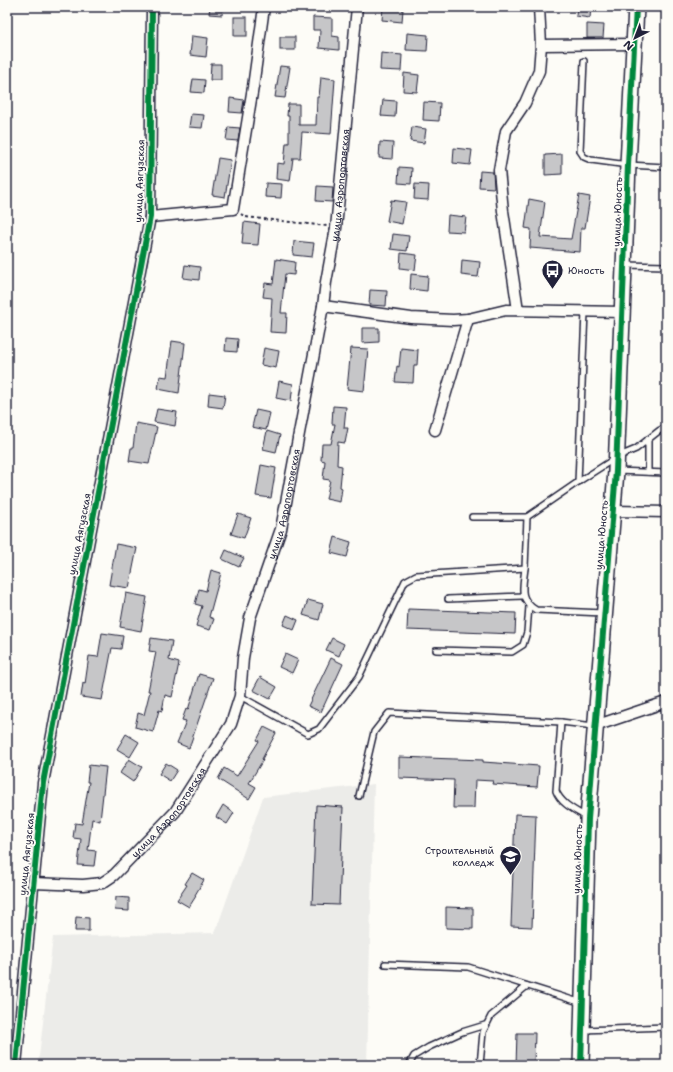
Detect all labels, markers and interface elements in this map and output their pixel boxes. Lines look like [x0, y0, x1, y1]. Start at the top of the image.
north arrow [615, 18, 655, 58]
text: N [620, 36, 637, 54]
street label: улица Аэропортовская [328, 128, 352, 242]
street label: улица Аягузская [132, 139, 147, 223]
street label: улица Юность [610, 177, 625, 247]
bus stop icon: Юность [540, 257, 566, 290]
place label: Юность [568, 264, 604, 277]
street label: улица Аэропортовская [265, 448, 303, 561]
street label: улица Аягузская [65, 492, 94, 576]
street label: улица Юность [592, 500, 611, 570]
street label: улица Аэропортовская [128, 765, 209, 860]
street label: улица Аягузская [16, 812, 37, 896]
street label: улица Юность [570, 824, 585, 894]
school or university icon: Строительный колледж [497, 843, 523, 876]
place label: Строительный колледж [425, 844, 495, 869]

